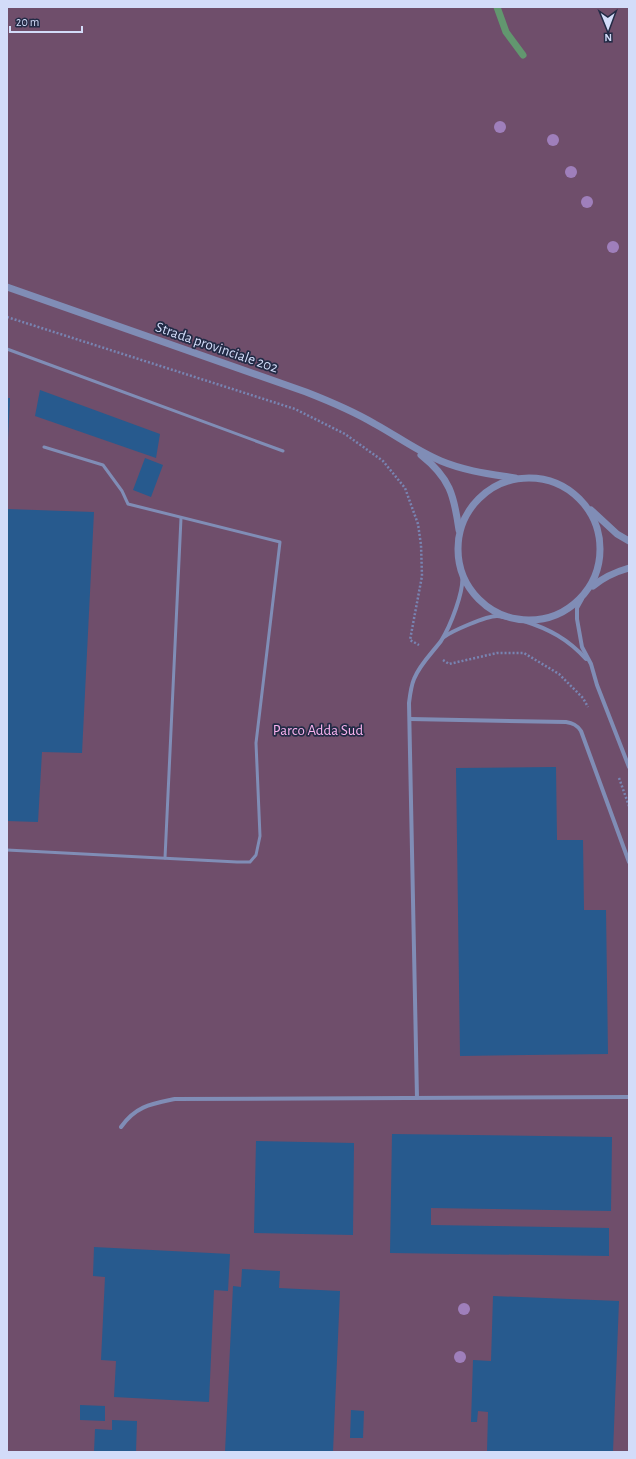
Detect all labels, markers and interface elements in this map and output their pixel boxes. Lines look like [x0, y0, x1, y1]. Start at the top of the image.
scale bar [10, 8, 82, 34]
north arrow [588, 8, 628, 48]
text: 20 m [16, 16, 39, 28]
text: N [604, 32, 612, 43]
street label: Strada provinciale 202 [153, 319, 280, 376]
park label: Parco Adda Sud [273, 723, 363, 738]

